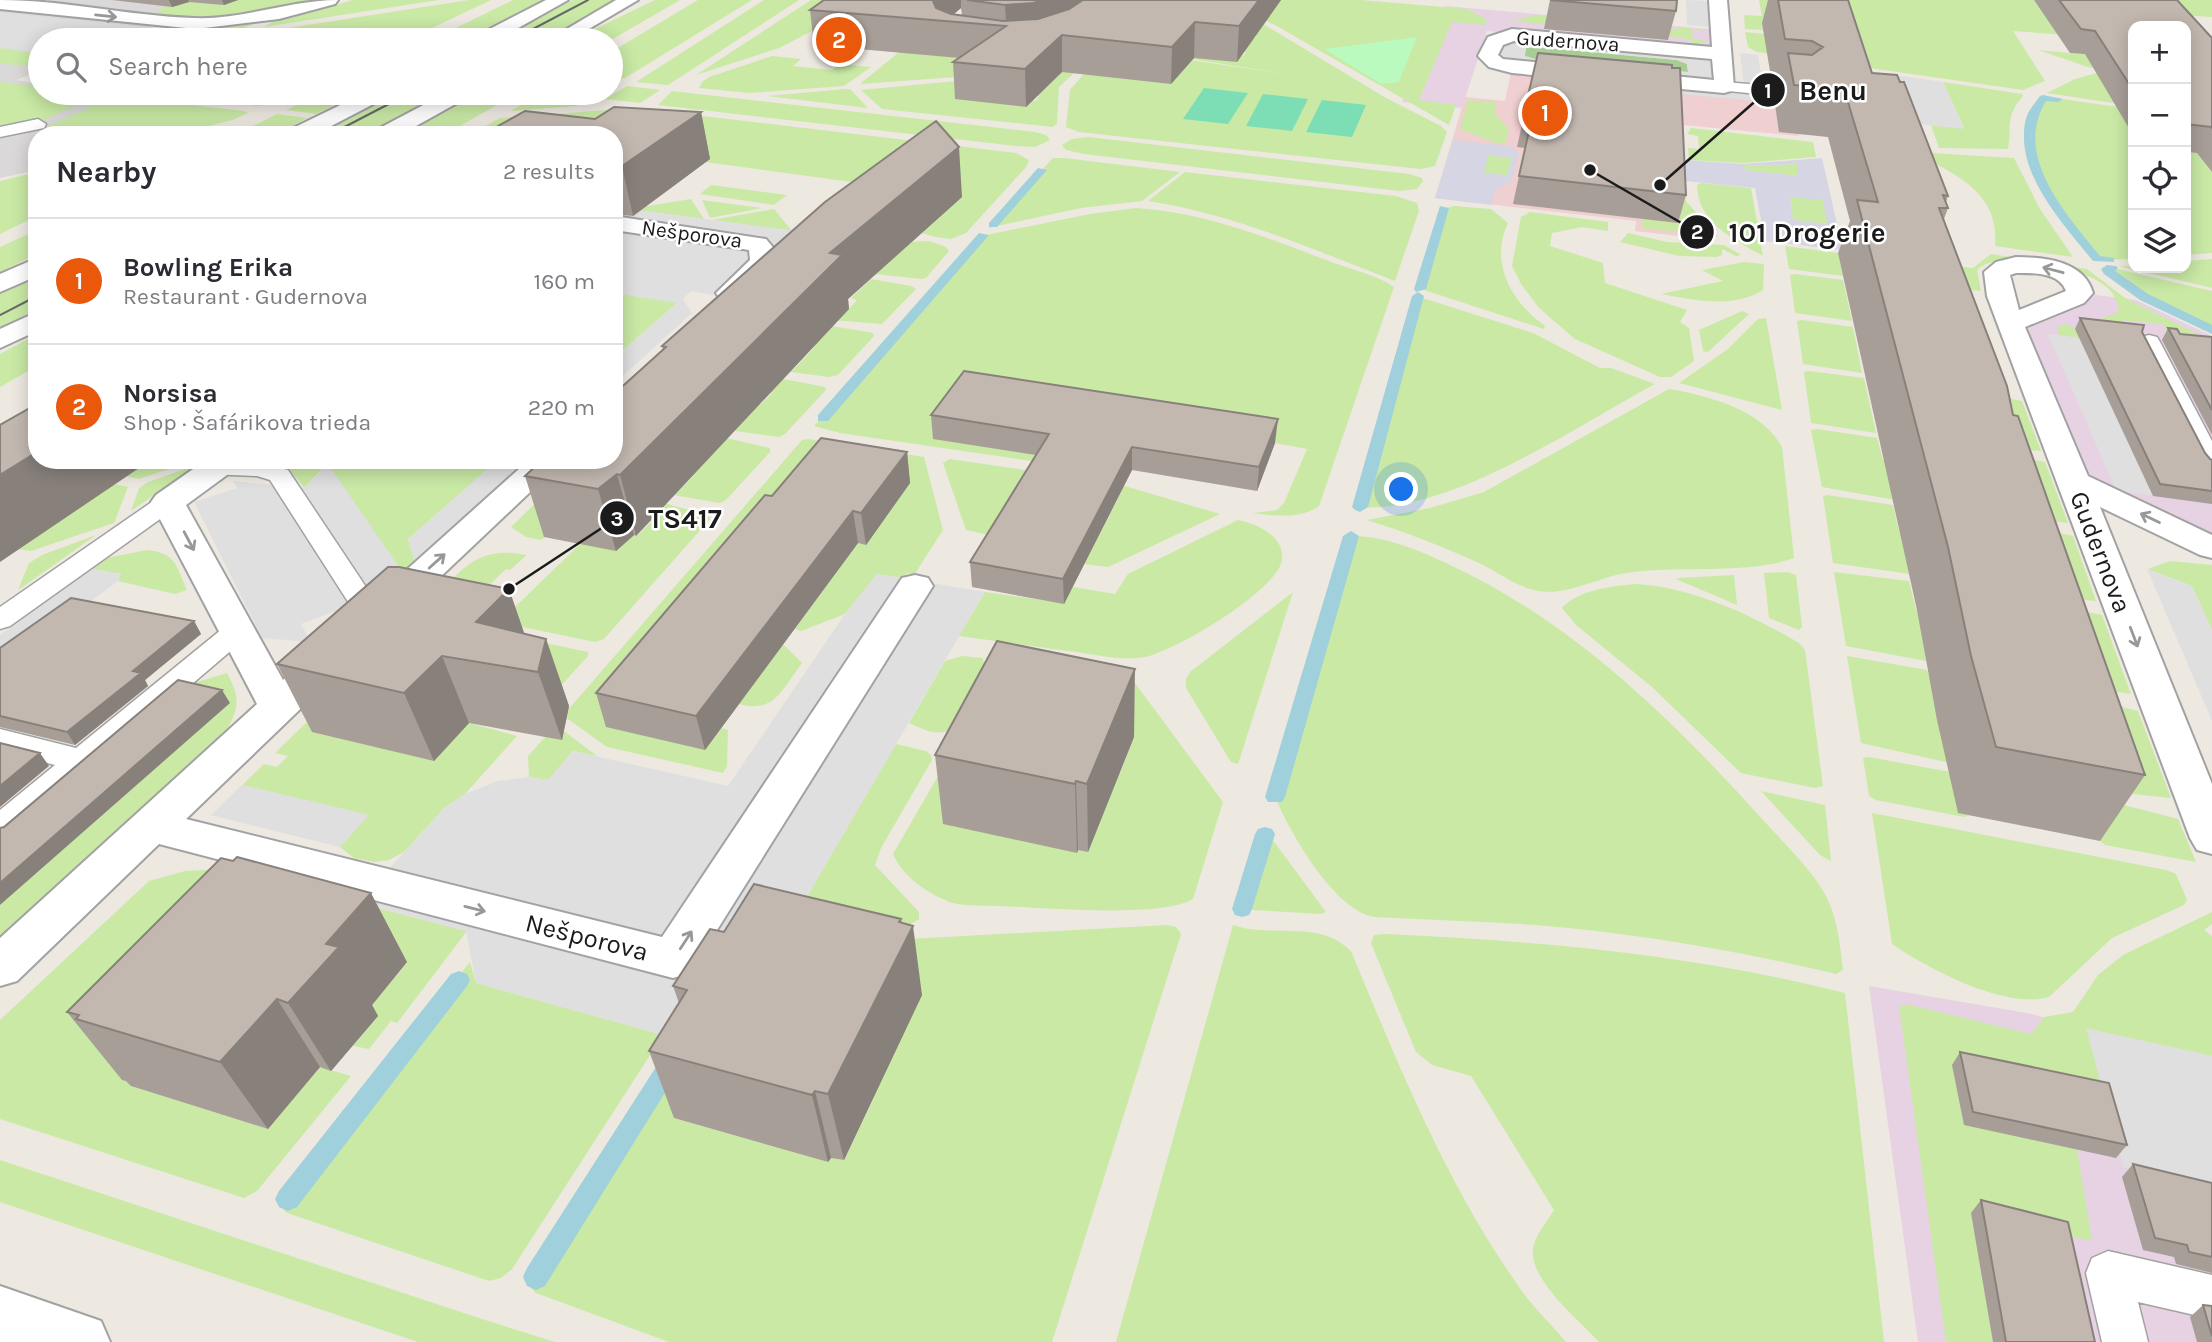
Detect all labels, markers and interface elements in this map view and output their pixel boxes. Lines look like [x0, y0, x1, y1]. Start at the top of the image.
one-way arrow [94, 9, 117, 22]
pin: 2 [816, 14, 862, 66]
map controls [2128, 21, 2191, 273]
button: + [2128, 21, 2191, 84]
street label: Gudernova [1516, 25, 1620, 57]
search box [28, 28, 623, 105]
icon: search [52, 48, 90, 86]
text: Search here [108, 51, 248, 82]
callout: Benu [1750, 66, 1881, 115]
text: Benu [1799, 74, 1867, 107]
text: 1 [1764, 79, 1772, 103]
button: − [2128, 84, 2191, 147]
pin: 1 [1522, 87, 1568, 139]
button: locate [2128, 147, 2191, 210]
text: Nearby [56, 154, 156, 190]
text: 2 results [503, 158, 595, 185]
callout: 101 Drogerie [1680, 207, 1900, 256]
button: layers [2128, 210, 2191, 273]
street label: Nešporova [640, 215, 744, 253]
text: 101 Drogerie [1729, 216, 1885, 249]
text: 2 [1691, 220, 1703, 244]
text: Bowling Erika [123, 252, 293, 283]
one-way arrow [2042, 263, 2064, 276]
text: 1 [75, 268, 83, 295]
text: 160 m [534, 268, 595, 295]
text: Restaurant · Gudernova [123, 283, 368, 310]
text: Norsisa [123, 378, 218, 409]
text: 2 [72, 394, 86, 421]
text: 220 m [528, 394, 595, 421]
text: Shop · Šafárikova trieda [123, 409, 371, 436]
your location [1384, 472, 1418, 506]
street label: Gudernova [2063, 487, 2138, 617]
callout: TS417 [599, 494, 735, 543]
text: TS417 [648, 502, 722, 535]
text: 3 [610, 507, 624, 531]
one-way arrow [2140, 511, 2161, 524]
one-way arrow [182, 531, 196, 551]
one-way arrow [428, 553, 445, 570]
one-way arrow [2128, 625, 2141, 647]
one-way arrow [463, 903, 486, 916]
street label: Nešporova [522, 907, 651, 968]
one-way arrow [679, 931, 693, 950]

